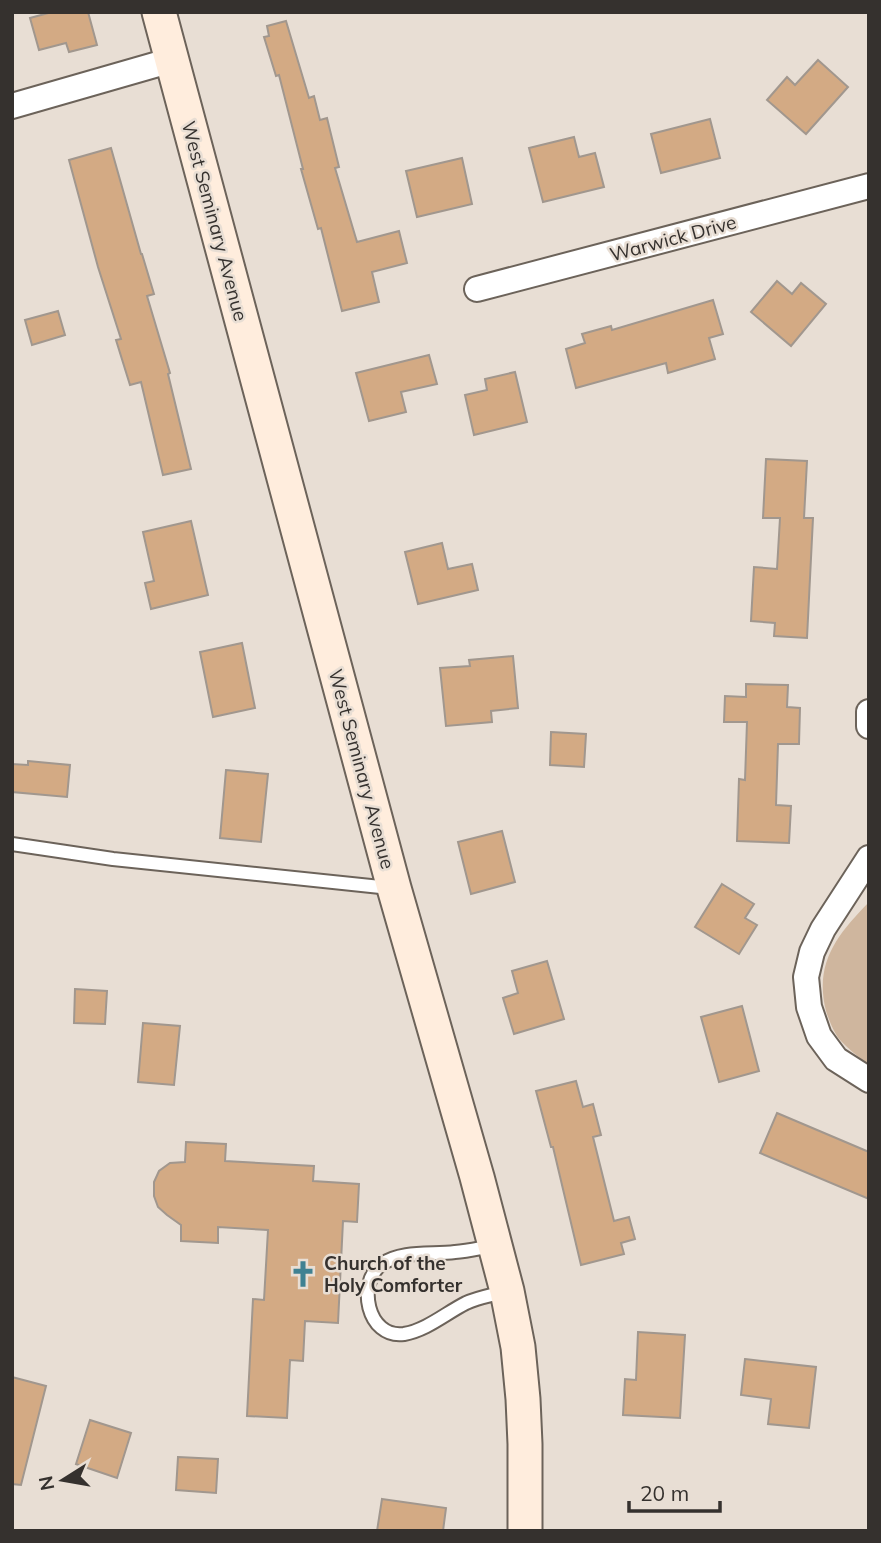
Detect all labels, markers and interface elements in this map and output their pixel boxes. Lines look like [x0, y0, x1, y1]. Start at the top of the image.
street label: West Seminary Avenue [177, 118, 253, 324]
street label: Warwick Drive [607, 210, 739, 266]
street label: West Seminary Avenue [324, 666, 400, 872]
place label: Church of the Holy Comforter [324, 1251, 463, 1297]
church icon: Church of the Holy Comforter [288, 1259, 318, 1289]
north arrow [28, 1445, 98, 1515]
scale bar [629, 1470, 720, 1514]
text: N [33, 1474, 59, 1493]
text: 20 m [640, 1480, 689, 1506]

